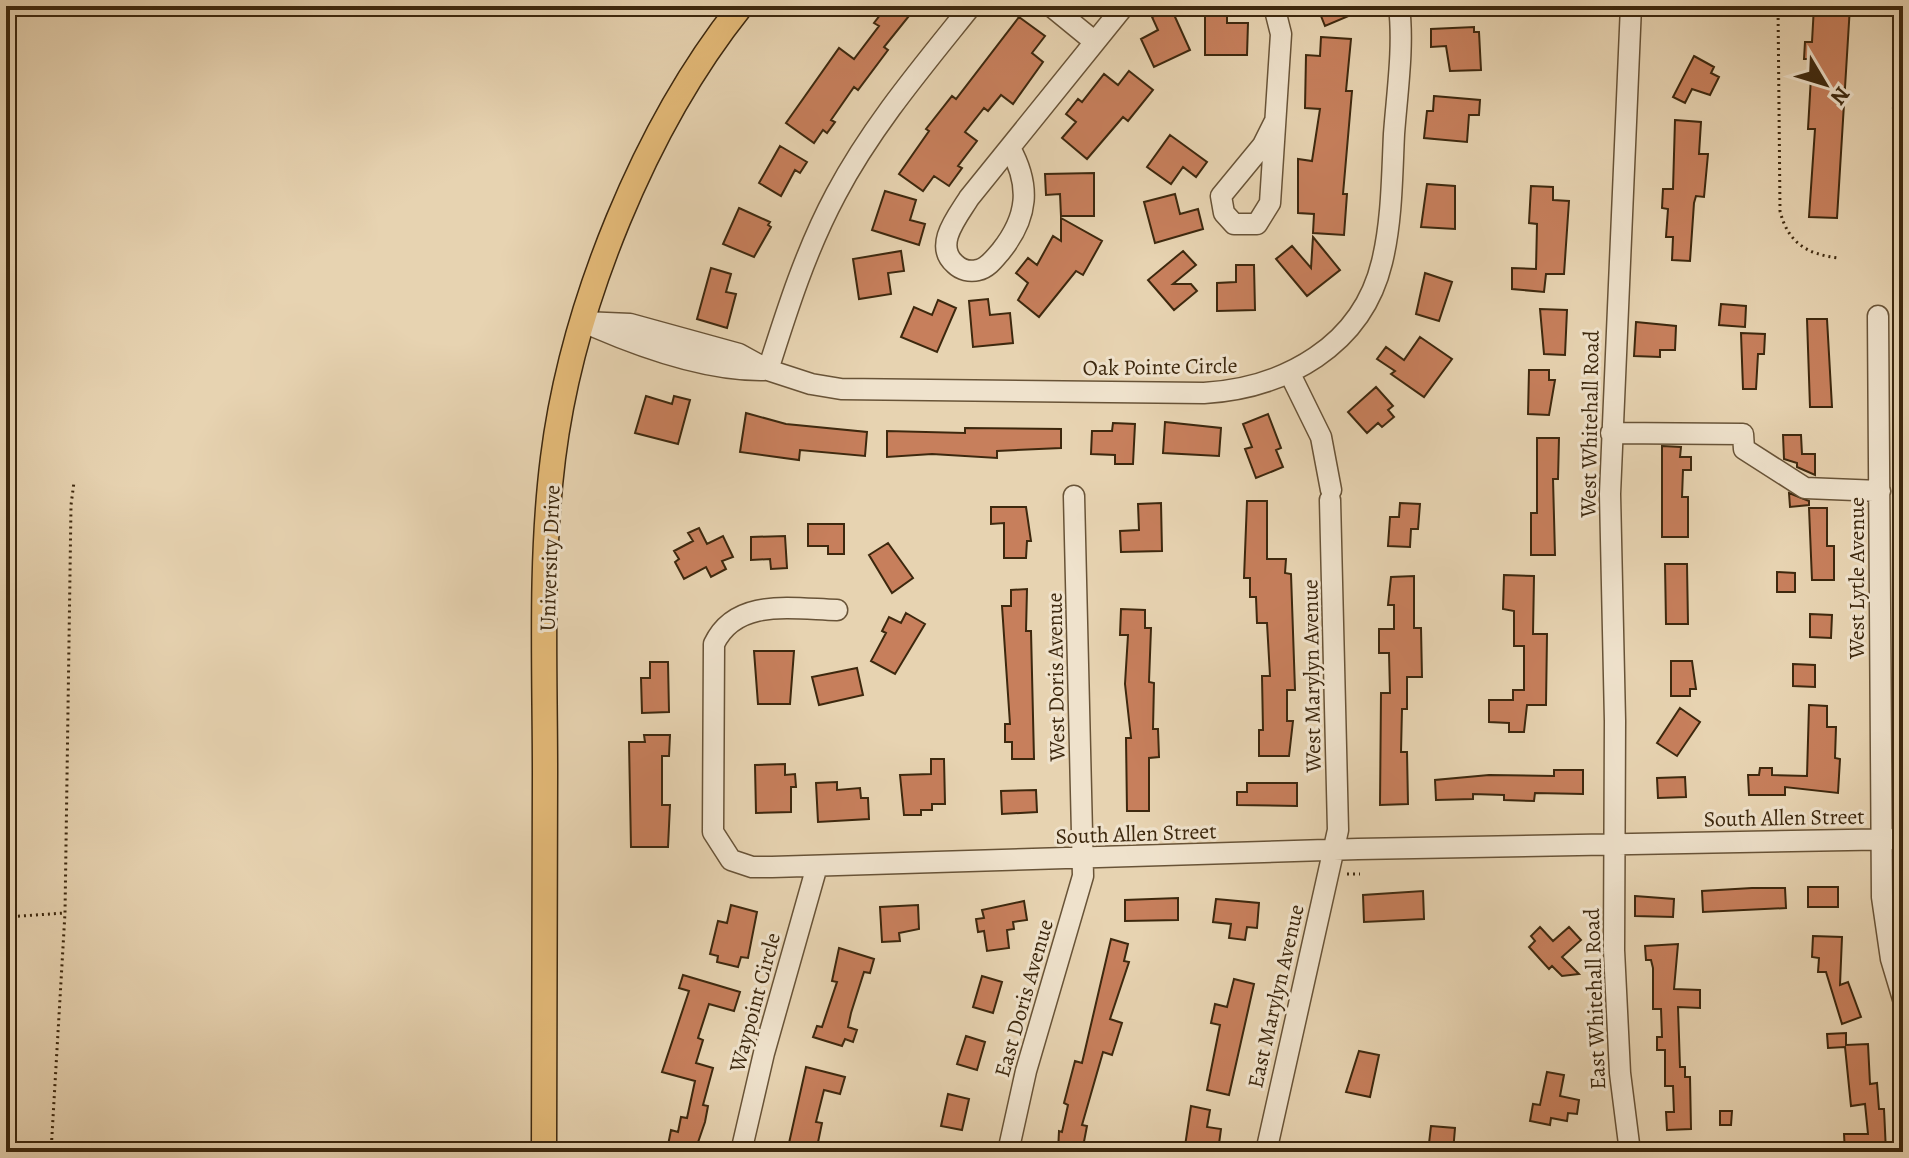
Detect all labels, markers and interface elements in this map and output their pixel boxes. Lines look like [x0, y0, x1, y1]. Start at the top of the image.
north arrow [1785, 44, 1865, 124]
text: N [1823, 80, 1857, 111]
street label: West Whitehall Road [1573, 330, 1607, 519]
street label: Oak Pointe Circle [1082, 351, 1238, 383]
street label: University Drive [532, 484, 568, 632]
street label: West Lytle Avenue [1842, 497, 1872, 660]
street label: West Marylyn Avenue [1295, 579, 1329, 774]
street label: West Doris Avenue [1040, 592, 1072, 763]
street label: South Allen Street [1703, 802, 1865, 834]
street label: South Allen Street [1055, 816, 1217, 852]
street label: East Marylyn Avenue [1240, 901, 1312, 1091]
street label: East Whitehall Road [1577, 908, 1613, 1090]
street label: East Doris Avenue [987, 916, 1061, 1081]
street label: Waypoint Circle [722, 929, 788, 1076]

